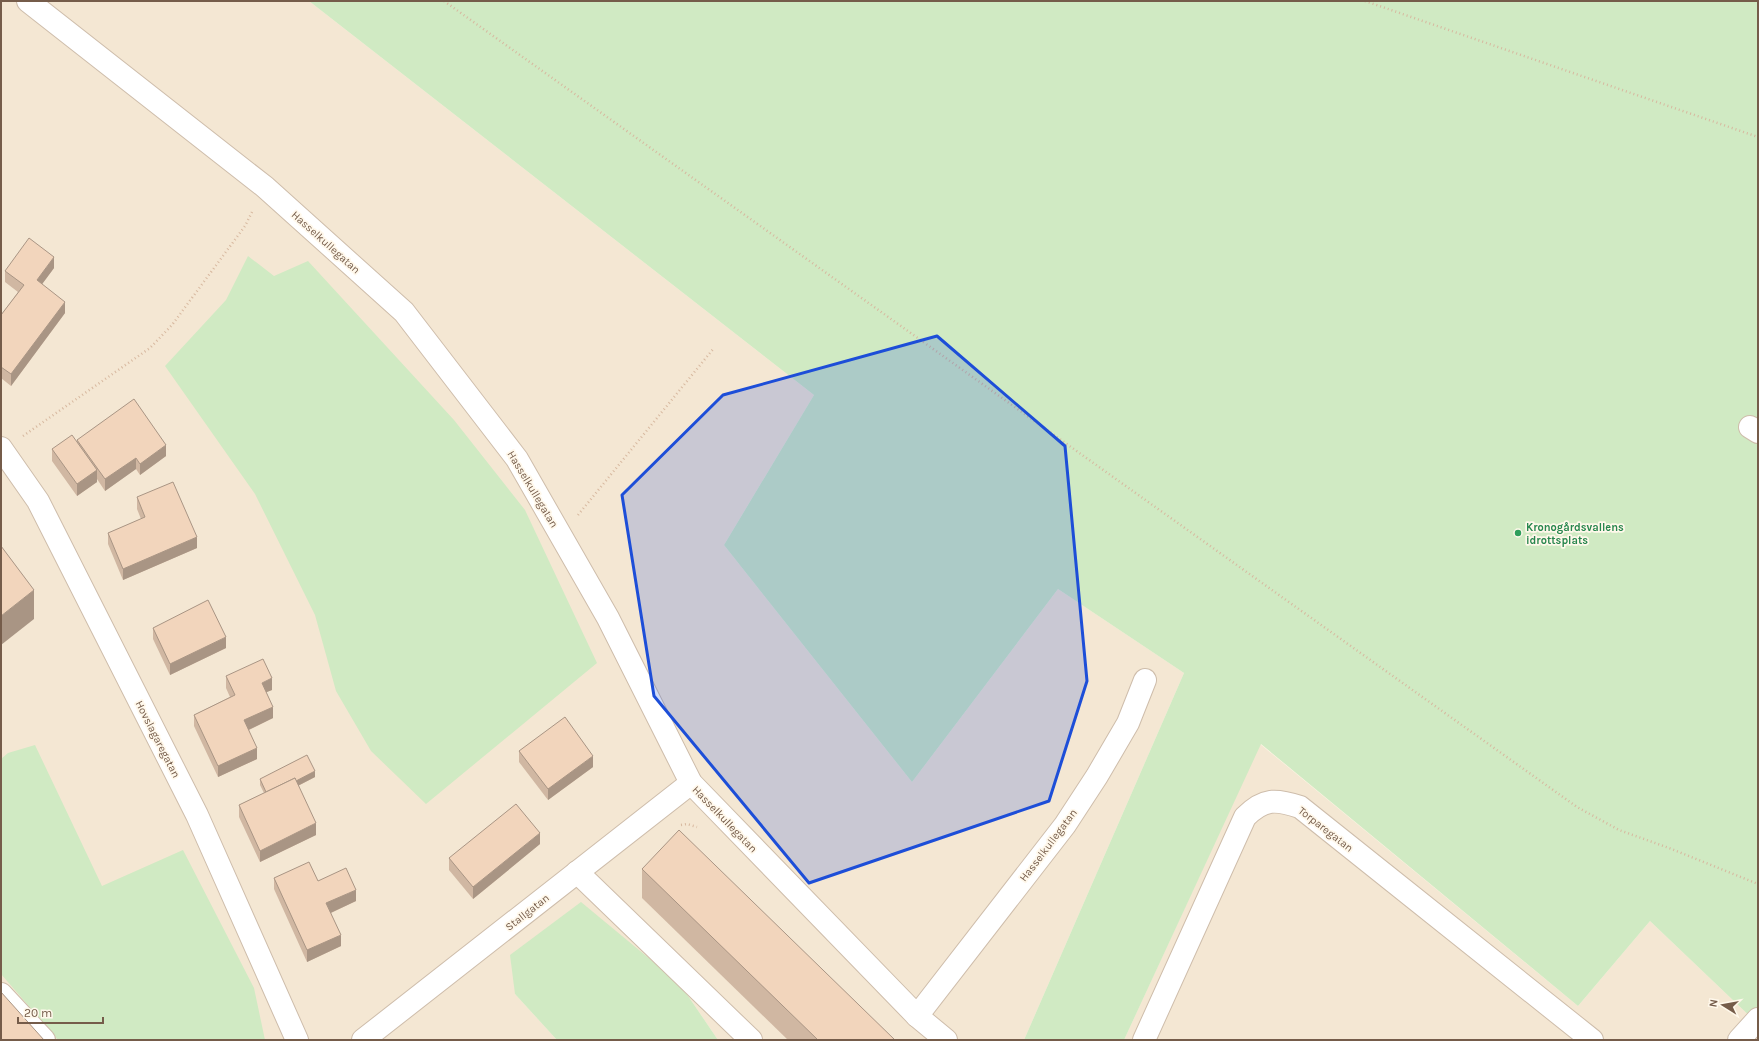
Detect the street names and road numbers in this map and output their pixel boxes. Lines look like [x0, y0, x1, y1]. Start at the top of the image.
street label: Hasselkullegatan [289, 208, 363, 276]
street label: Hasselkullegatan [504, 448, 561, 530]
street label: Hovslagaregatan [133, 698, 183, 780]
street label: Hasselkullegatan [690, 783, 760, 855]
street label: Torparegatan [1296, 804, 1356, 855]
street label: Hasselkullegatan [1017, 806, 1080, 884]
street label: Stallgatan [503, 891, 552, 934]

